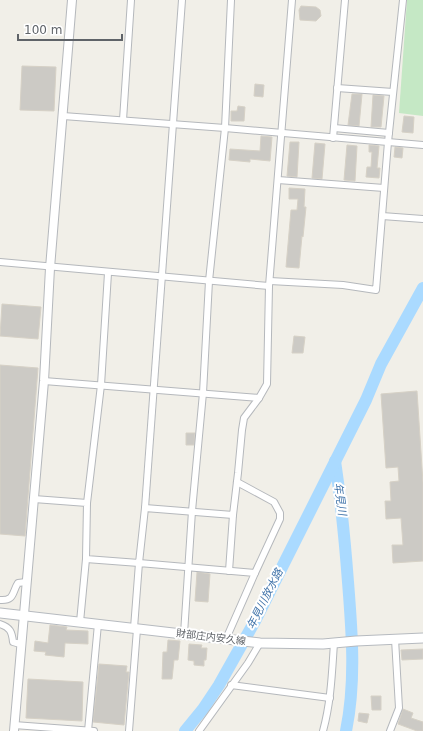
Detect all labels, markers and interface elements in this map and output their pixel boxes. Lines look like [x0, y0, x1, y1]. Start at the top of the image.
scale bar [18, 16, 122, 42]
text: 100 m [24, 23, 62, 37]
water label: 年見川 [331, 482, 349, 517]
water label: 年見川放水路 [244, 566, 286, 631]
street label: 財部庄内安久線 [176, 627, 246, 647]

